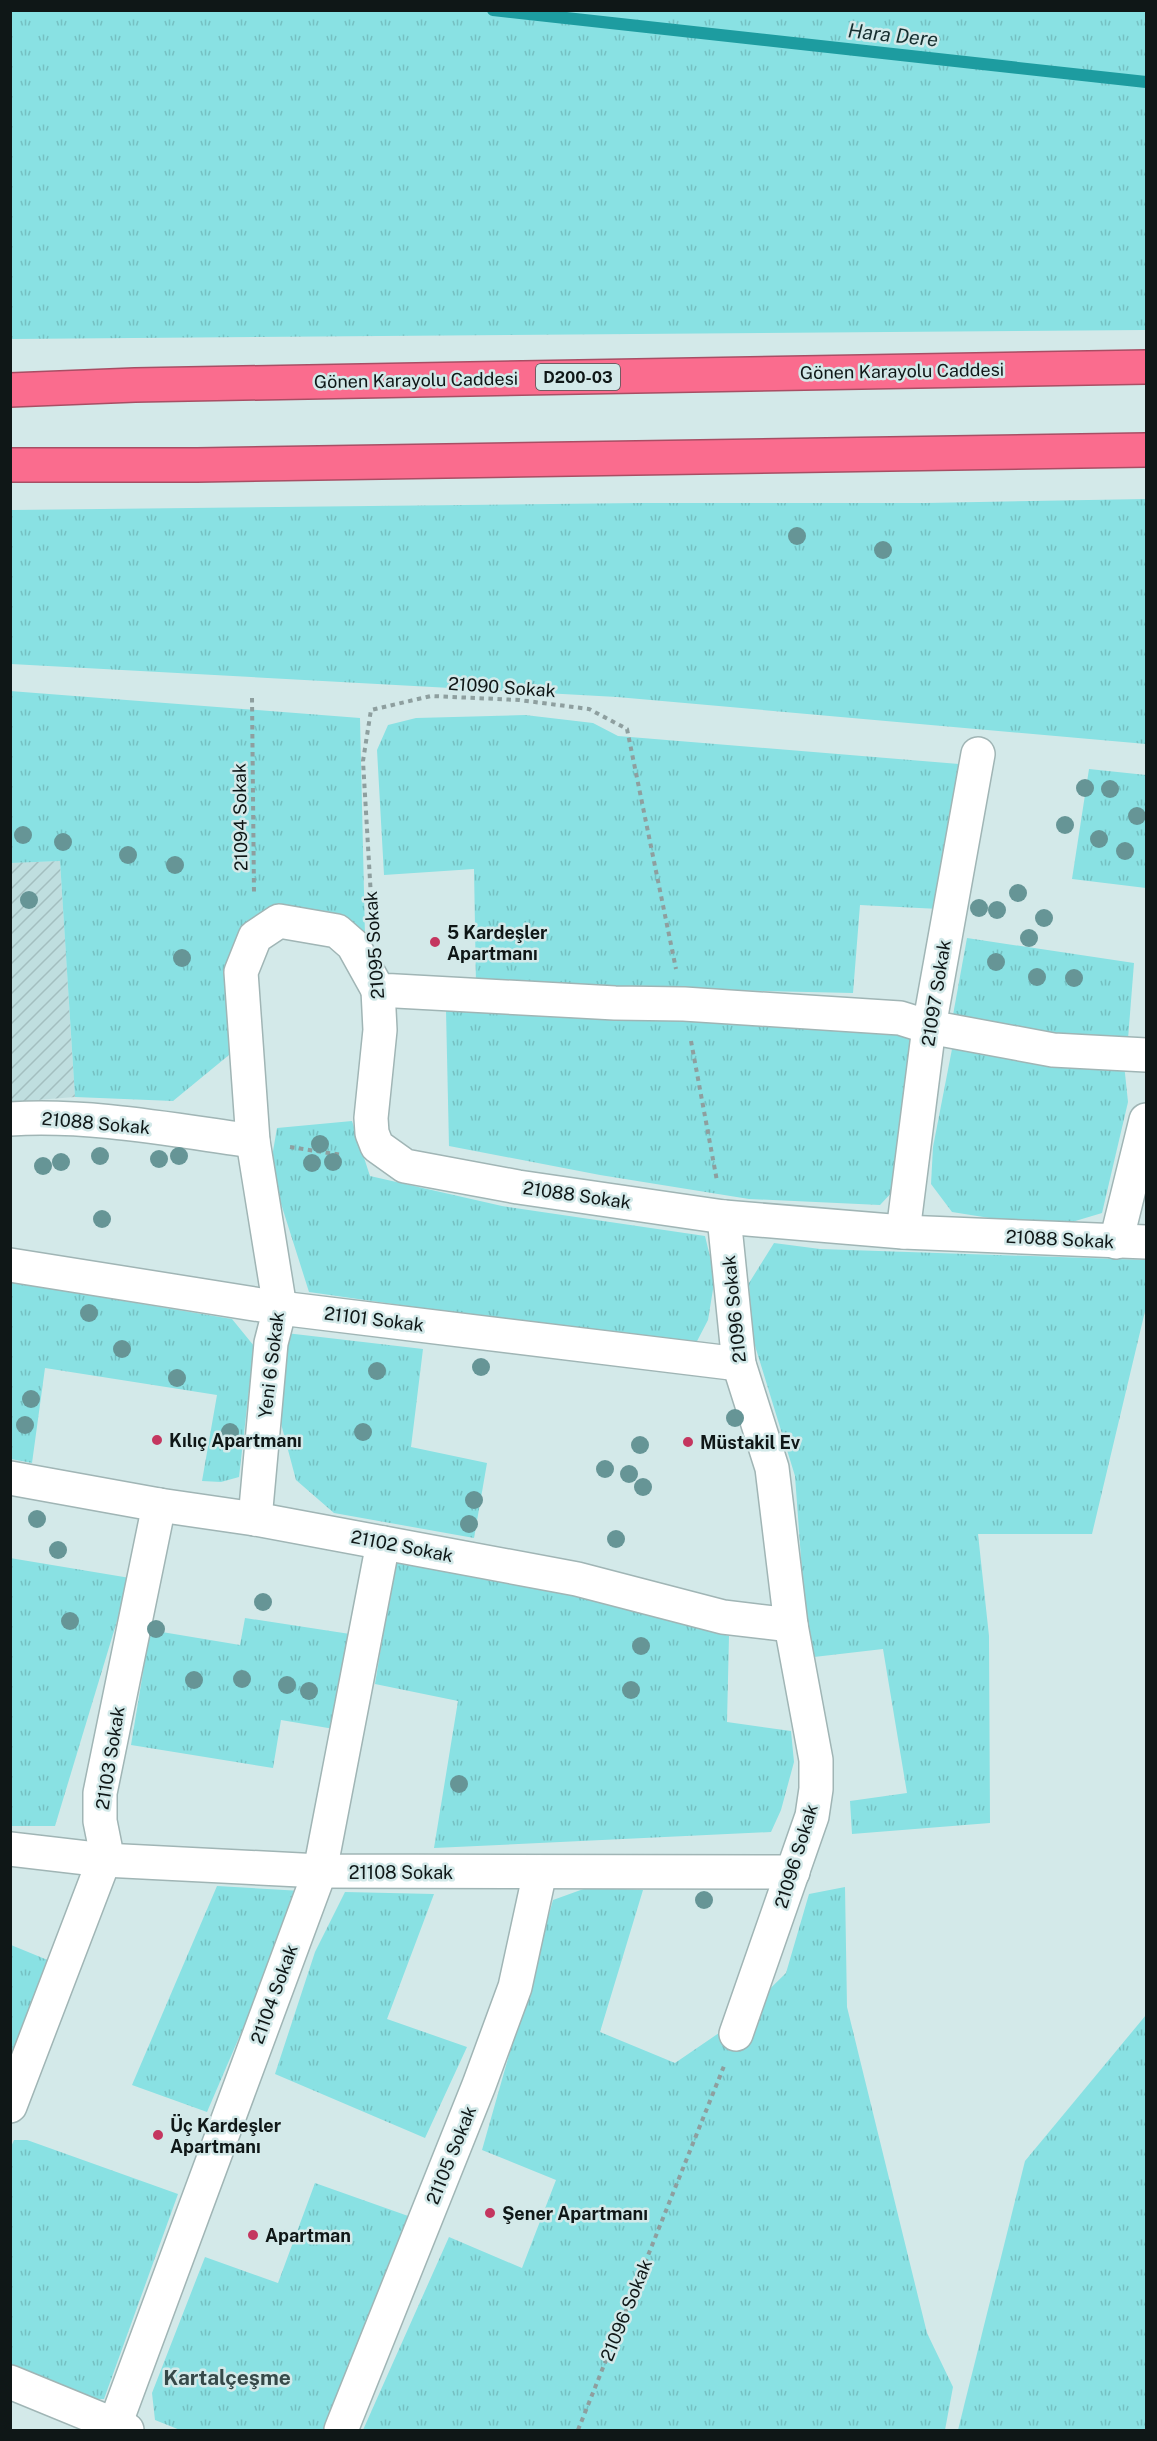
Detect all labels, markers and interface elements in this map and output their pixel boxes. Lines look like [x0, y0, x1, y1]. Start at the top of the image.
water label: Hara Dere [847, 18, 939, 52]
street label: Gönen Karayolu Caddesi [800, 359, 1004, 383]
road number: D200-03 [536, 364, 620, 390]
street label: Gönen Karayolu Caddesi [314, 368, 518, 392]
street label: 21090 Sokak [448, 673, 556, 701]
street label: 21094 Sokak [229, 763, 251, 871]
street label: 21095 Sokak [360, 890, 388, 1000]
place label: 5 Kardeşler Apartmanı [447, 922, 548, 964]
marker: 5 Kardeşler Apartmanı [428, 935, 442, 949]
street label: 21097 Sokak [917, 938, 955, 1048]
street label: 21088 Sokak [41, 1108, 151, 1138]
street label: 21088 Sokak [522, 1177, 632, 1213]
street label: 21088 Sokak [1005, 1226, 1115, 1252]
street label: 21096 Sokak [718, 1254, 750, 1364]
street label: 21101 Sokak [323, 1302, 425, 1336]
street label: Yeni 6 Sokak [254, 1311, 288, 1419]
place label: Kılıç Apartmanı [169, 1430, 302, 1451]
place label: Müstakil Ev [700, 1432, 801, 1453]
marker: Kılıç Apartmanı [150, 1433, 164, 1447]
marker: Müstakil Ev [681, 1435, 695, 1449]
street label: 21102 Sokak [349, 1526, 455, 1566]
street label: 21103 Sokak [91, 1705, 129, 1811]
street label: 21096 Sokak [770, 1801, 822, 1911]
street label: 21108 Sokak [349, 1862, 453, 1883]
street label: 21104 Sokak [246, 1941, 302, 2047]
street label: 21105 Sokak [422, 2103, 480, 2207]
place label: Üç Kardeşler Apartmanı [170, 2114, 282, 2157]
marker: Üç Kardeşler Apartmanı [151, 2128, 165, 2142]
place label: Şener Apartmanı [502, 2203, 648, 2224]
marker: Şener Apartmanı [483, 2206, 497, 2220]
place label: Apartman [265, 2225, 351, 2246]
marker: Apartman [246, 2228, 260, 2242]
street label: 21096 Sokak [596, 2256, 656, 2364]
district label: Kartalçeşme [163, 2365, 291, 2390]

